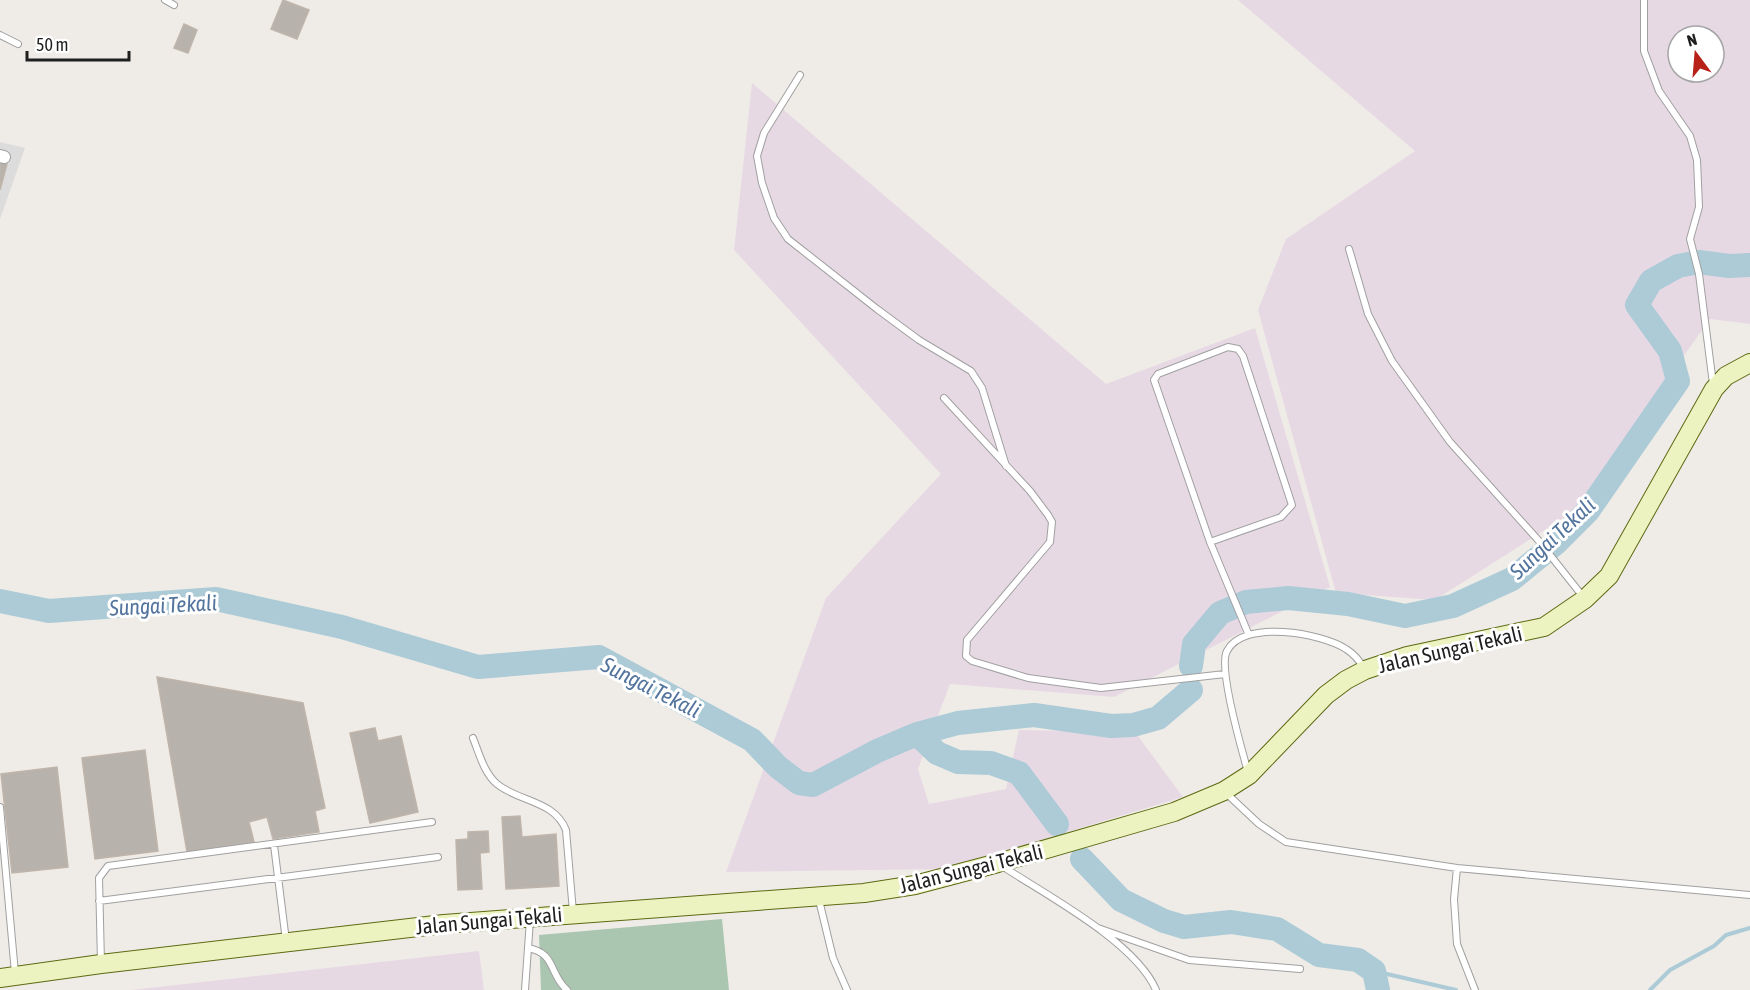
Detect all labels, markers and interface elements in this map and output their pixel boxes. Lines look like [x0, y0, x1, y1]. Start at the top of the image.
scale bar [27, 24, 129, 62]
north arrow [1666, 24, 1726, 84]
text: N [1685, 30, 1699, 50]
text: 50 m [36, 34, 68, 55]
water label: Sungai Tekali [1503, 492, 1600, 585]
water label: Sungai Tekali [108, 589, 217, 621]
street label: Jalan Sungai Tekali [1376, 621, 1524, 677]
water label: Sungai Tekali [596, 651, 705, 723]
street label: Jalan Sungai Tekali [897, 839, 1045, 897]
street label: Jalan Sungai Tekali [415, 902, 563, 938]

